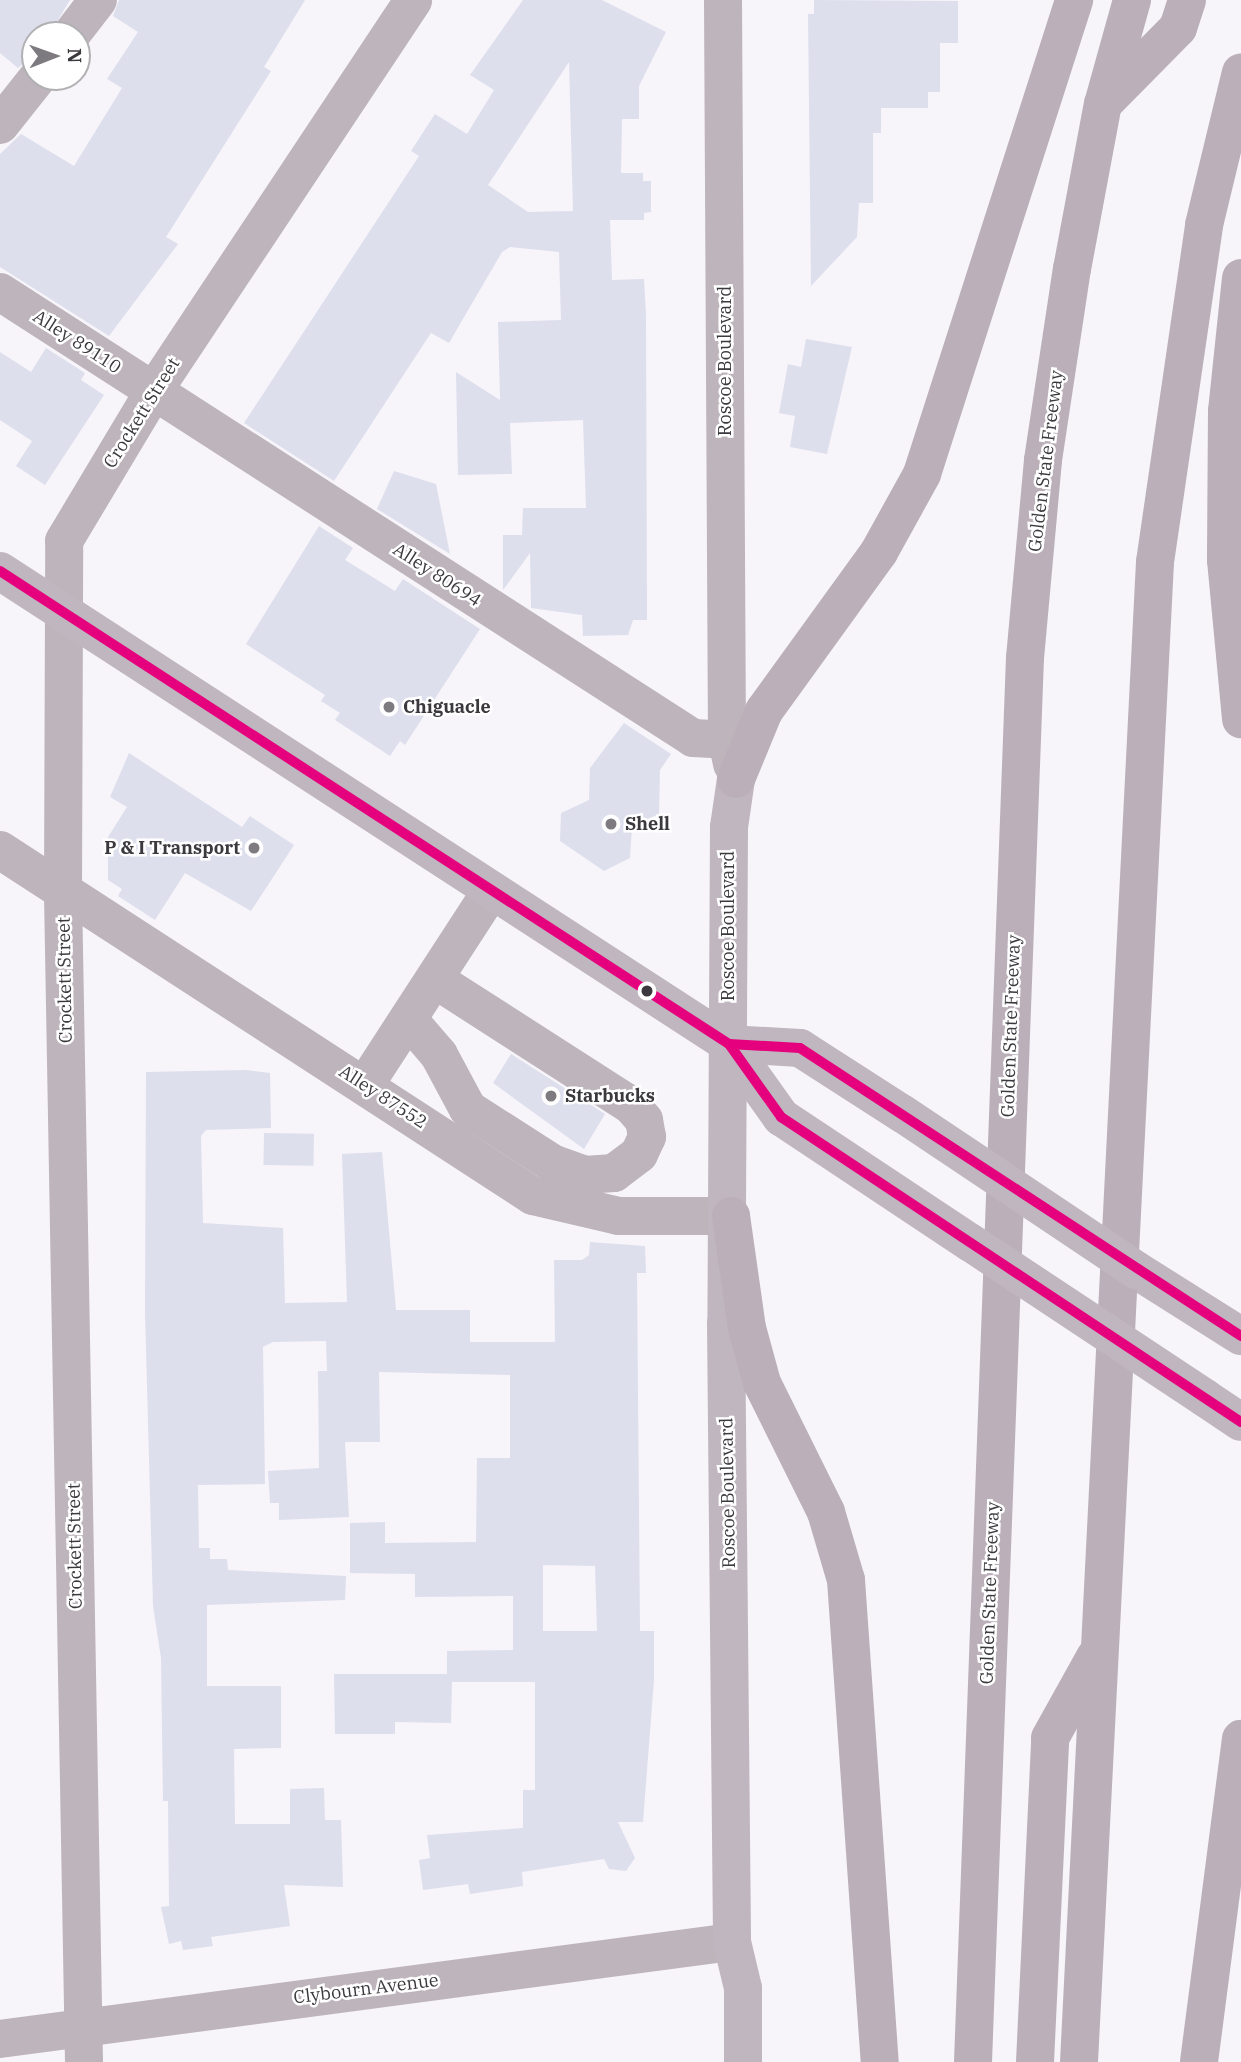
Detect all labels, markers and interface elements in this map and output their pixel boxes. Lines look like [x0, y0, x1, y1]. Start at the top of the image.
north arrow [21, 21, 91, 91]
text: N [63, 48, 87, 63]
street label: Roscoe Boulevard [714, 286, 736, 436]
street label: Alley 89110 [29, 306, 125, 378]
street label: Crockett Street [99, 354, 185, 472]
street label: Golden State Freeway [1024, 369, 1068, 553]
street label: Alley 80694 [389, 539, 485, 611]
place label: Chiguacle [403, 696, 491, 718]
marker: Chiguacle [381, 699, 397, 715]
place label: Shell [625, 813, 670, 835]
marker: Shell [603, 816, 619, 832]
place label: P & I Transport [104, 837, 240, 859]
marker: P & I Transport [246, 840, 262, 856]
street label: Roscoe Boulevard [717, 851, 739, 1001]
street label: Crockett Street [53, 917, 77, 1043]
street label: Golden State Freeway [997, 934, 1025, 1118]
unlabelled marker [640, 984, 654, 998]
street label: Alley 87552 [335, 1061, 431, 1133]
place label: Starbucks [565, 1085, 655, 1107]
marker: Starbucks [543, 1088, 559, 1104]
street label: Roscoe Boulevard [716, 1418, 740, 1568]
street label: Crockett Street [63, 1483, 87, 1609]
street label: Golden State Freeway [976, 1501, 1004, 1685]
street label: Clybourn Avenue [292, 1969, 440, 2009]

